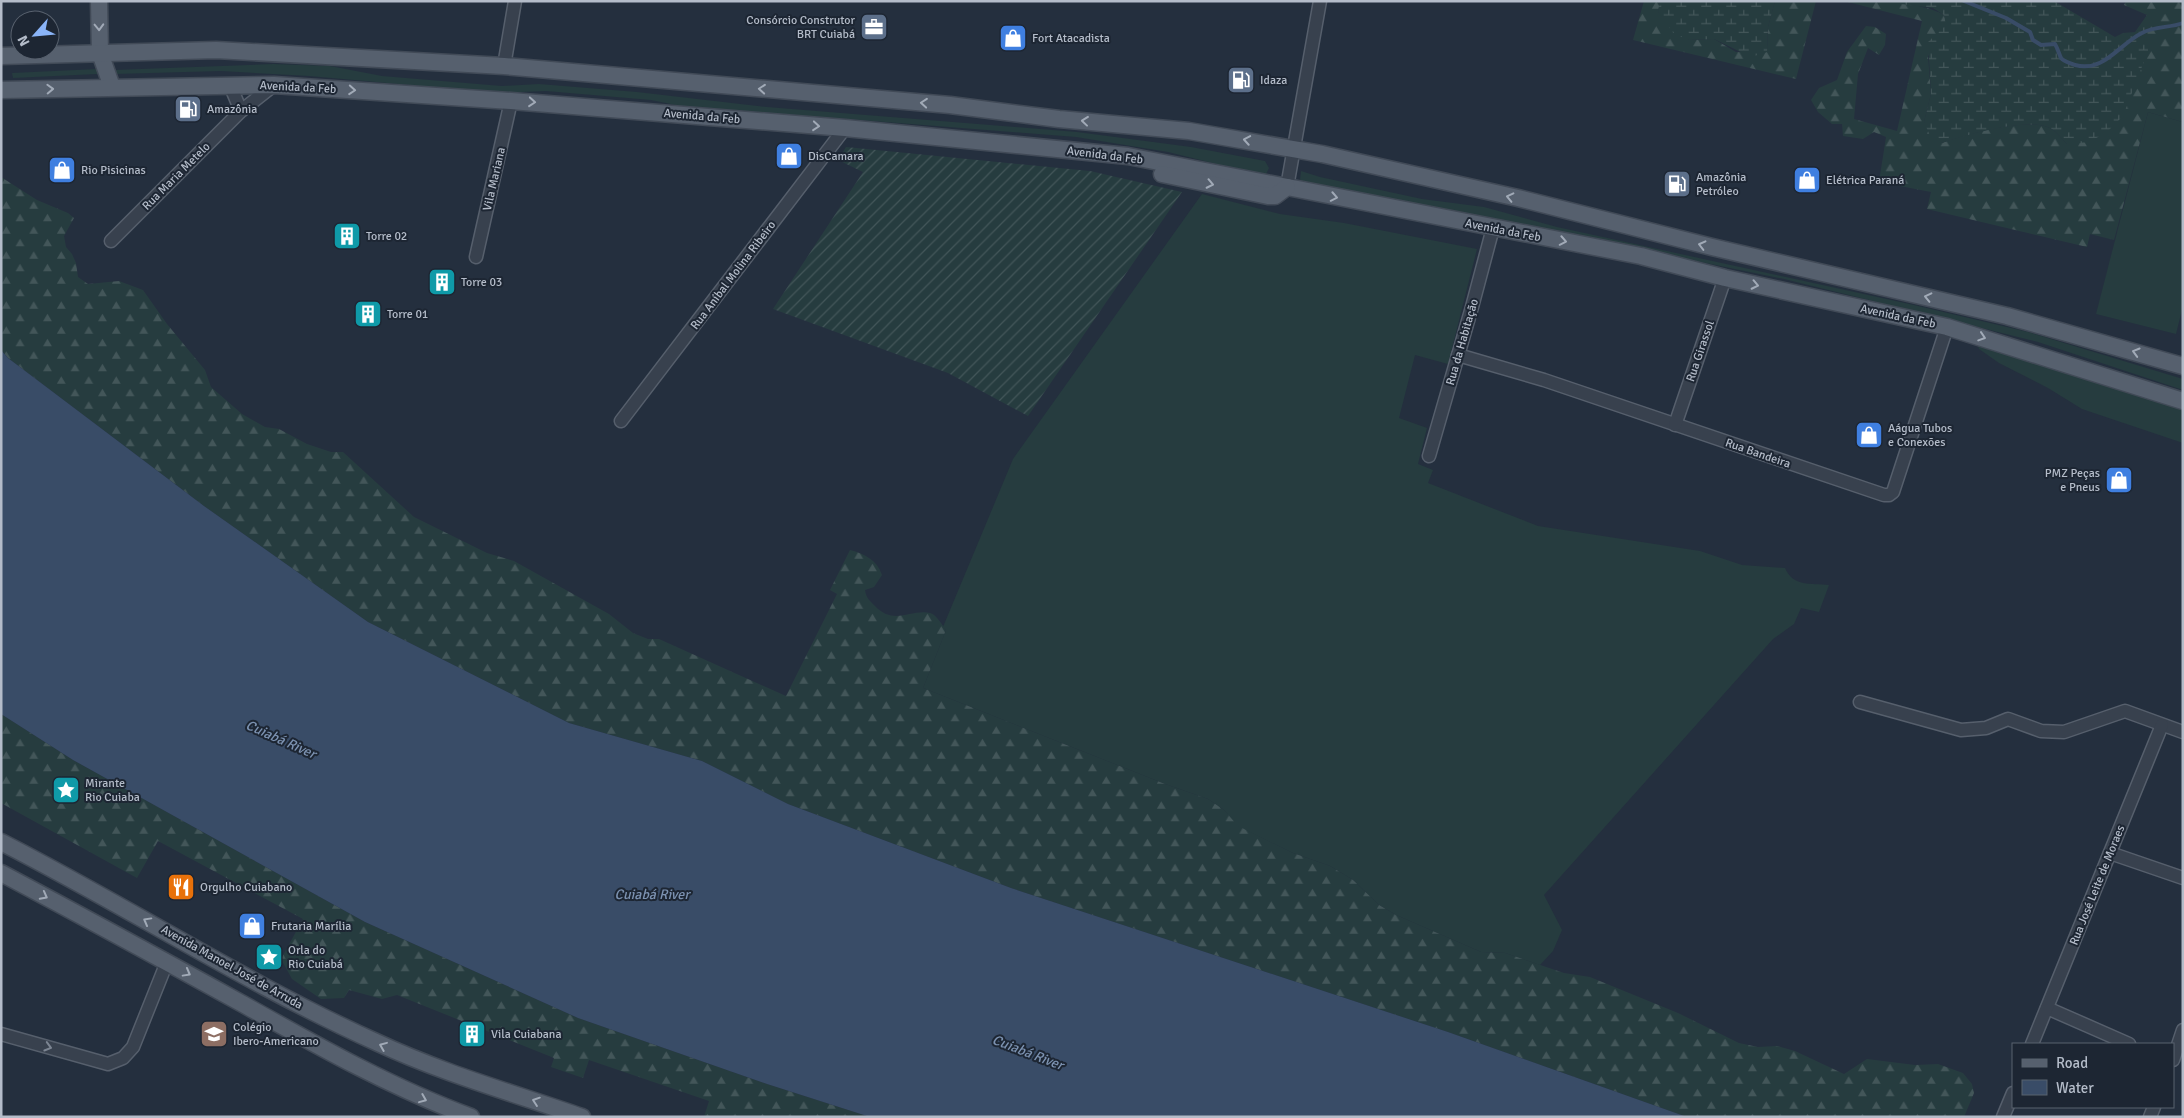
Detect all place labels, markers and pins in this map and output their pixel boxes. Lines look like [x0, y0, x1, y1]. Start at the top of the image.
office icon: Consórcio Construtor BRT Cuiabá [859, 12, 889, 42]
place label: Consórcio Construtor BRT Cuiabá [746, 13, 856, 42]
shop icon: Fort Atacadista [998, 23, 1028, 53]
place label: Fort Atacadista [1032, 31, 1110, 46]
fuel station icon: Idaza [1226, 65, 1256, 95]
place label: Idaza [1260, 73, 1287, 88]
fuel station icon: Amazônia [173, 94, 203, 124]
place label: Amazônia [207, 102, 257, 117]
shop icon: DisCamara [774, 141, 804, 171]
place label: DisCamara [808, 149, 864, 164]
shop icon: Rio Pisicinas [47, 155, 77, 185]
place label: Rio Pisicinas [81, 163, 146, 178]
shop icon: Elétrica Paraná [1792, 165, 1822, 195]
fuel station icon: Amazônia Petróleo [1662, 169, 1692, 199]
place label: Amazônia Petróleo [1696, 170, 1746, 199]
place label: Elétrica Paraná [1826, 173, 1904, 188]
building icon: Torre 02 [332, 221, 362, 251]
place label: Torre 02 [366, 229, 407, 244]
building icon: Torre 03 [427, 267, 457, 297]
place label: Torre 03 [461, 275, 502, 290]
building icon: Torre 01 [353, 299, 383, 329]
place label: Torre 01 [387, 307, 428, 322]
shop icon: Aágua Tubos e Conexões [1854, 420, 1884, 450]
place label: Aágua Tubos e Conexões [1888, 421, 1952, 450]
shop icon: PMZ Peças e Pneus [2104, 465, 2134, 495]
place label: PMZ Peças e Pneus [2045, 466, 2100, 495]
place icon: Mirante Rio Cuiaba [51, 775, 81, 805]
place label: Mirante Rio Cuiaba [85, 776, 140, 805]
restaurant icon: Orgulho Cuiabano [166, 872, 196, 902]
place label: Orgulho Cuiabano [200, 880, 292, 895]
shop icon: Frutaria Marília [237, 911, 267, 941]
place label: Frutaria Marília [271, 919, 351, 934]
place icon: Orla do Rio Cuiabá [254, 942, 284, 972]
place label: Orla do Rio Cuiabá [288, 943, 343, 972]
school or university icon: Colégio Ibero-Americano [199, 1019, 229, 1049]
building icon: Vila Cuiabana [457, 1019, 487, 1049]
place label: Colégio Ibero-Americano [233, 1020, 319, 1049]
place label: Vila Cuiabana [491, 1027, 562, 1042]

